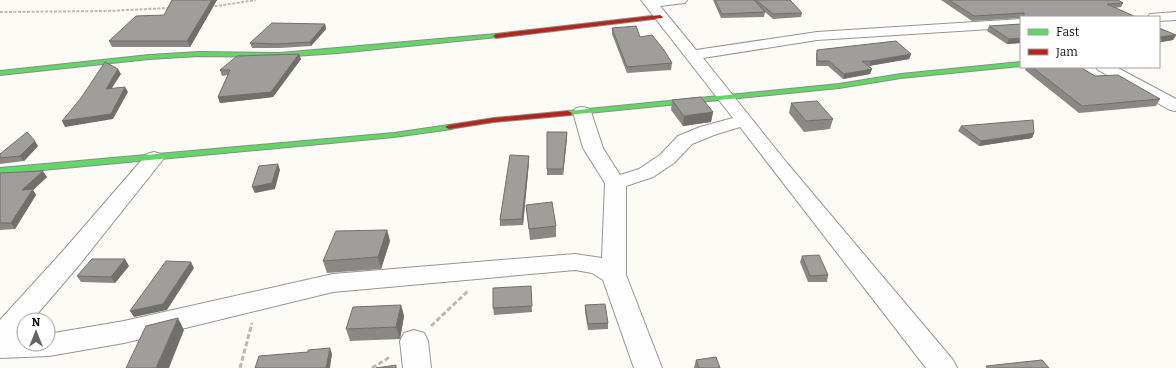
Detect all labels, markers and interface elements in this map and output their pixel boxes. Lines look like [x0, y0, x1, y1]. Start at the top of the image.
legend [1020, 16, 1160, 68]
text: Fast [1056, 25, 1080, 39]
text: Jam [1055, 45, 1078, 59]
north arrow [16, 312, 56, 352]
text: N [32, 316, 41, 329]

